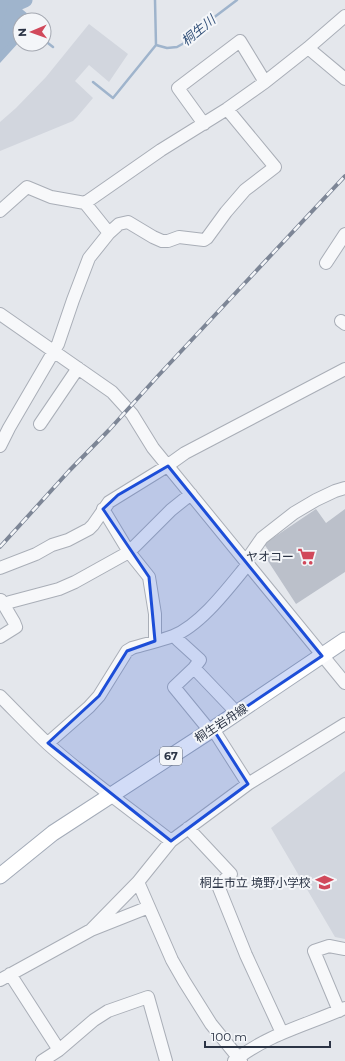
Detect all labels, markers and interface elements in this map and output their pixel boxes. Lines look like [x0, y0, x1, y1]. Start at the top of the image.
water label: 桐生川 [178, 10, 220, 48]
north arrow [12, 12, 52, 52]
text: N [15, 28, 29, 37]
supermarket icon: ヤオコー [297, 546, 317, 566]
place label: ヤオコー [246, 549, 294, 564]
street label: 桐生岩舟線 [192, 700, 250, 746]
road number: 67 [160, 747, 182, 765]
school or university icon: 桐生市立 境野小学校 [314, 872, 334, 892]
place label: 桐生市立 境野小学校 [200, 875, 311, 890]
scale bar [205, 1023, 330, 1049]
text: 100 m [211, 1029, 247, 1044]

